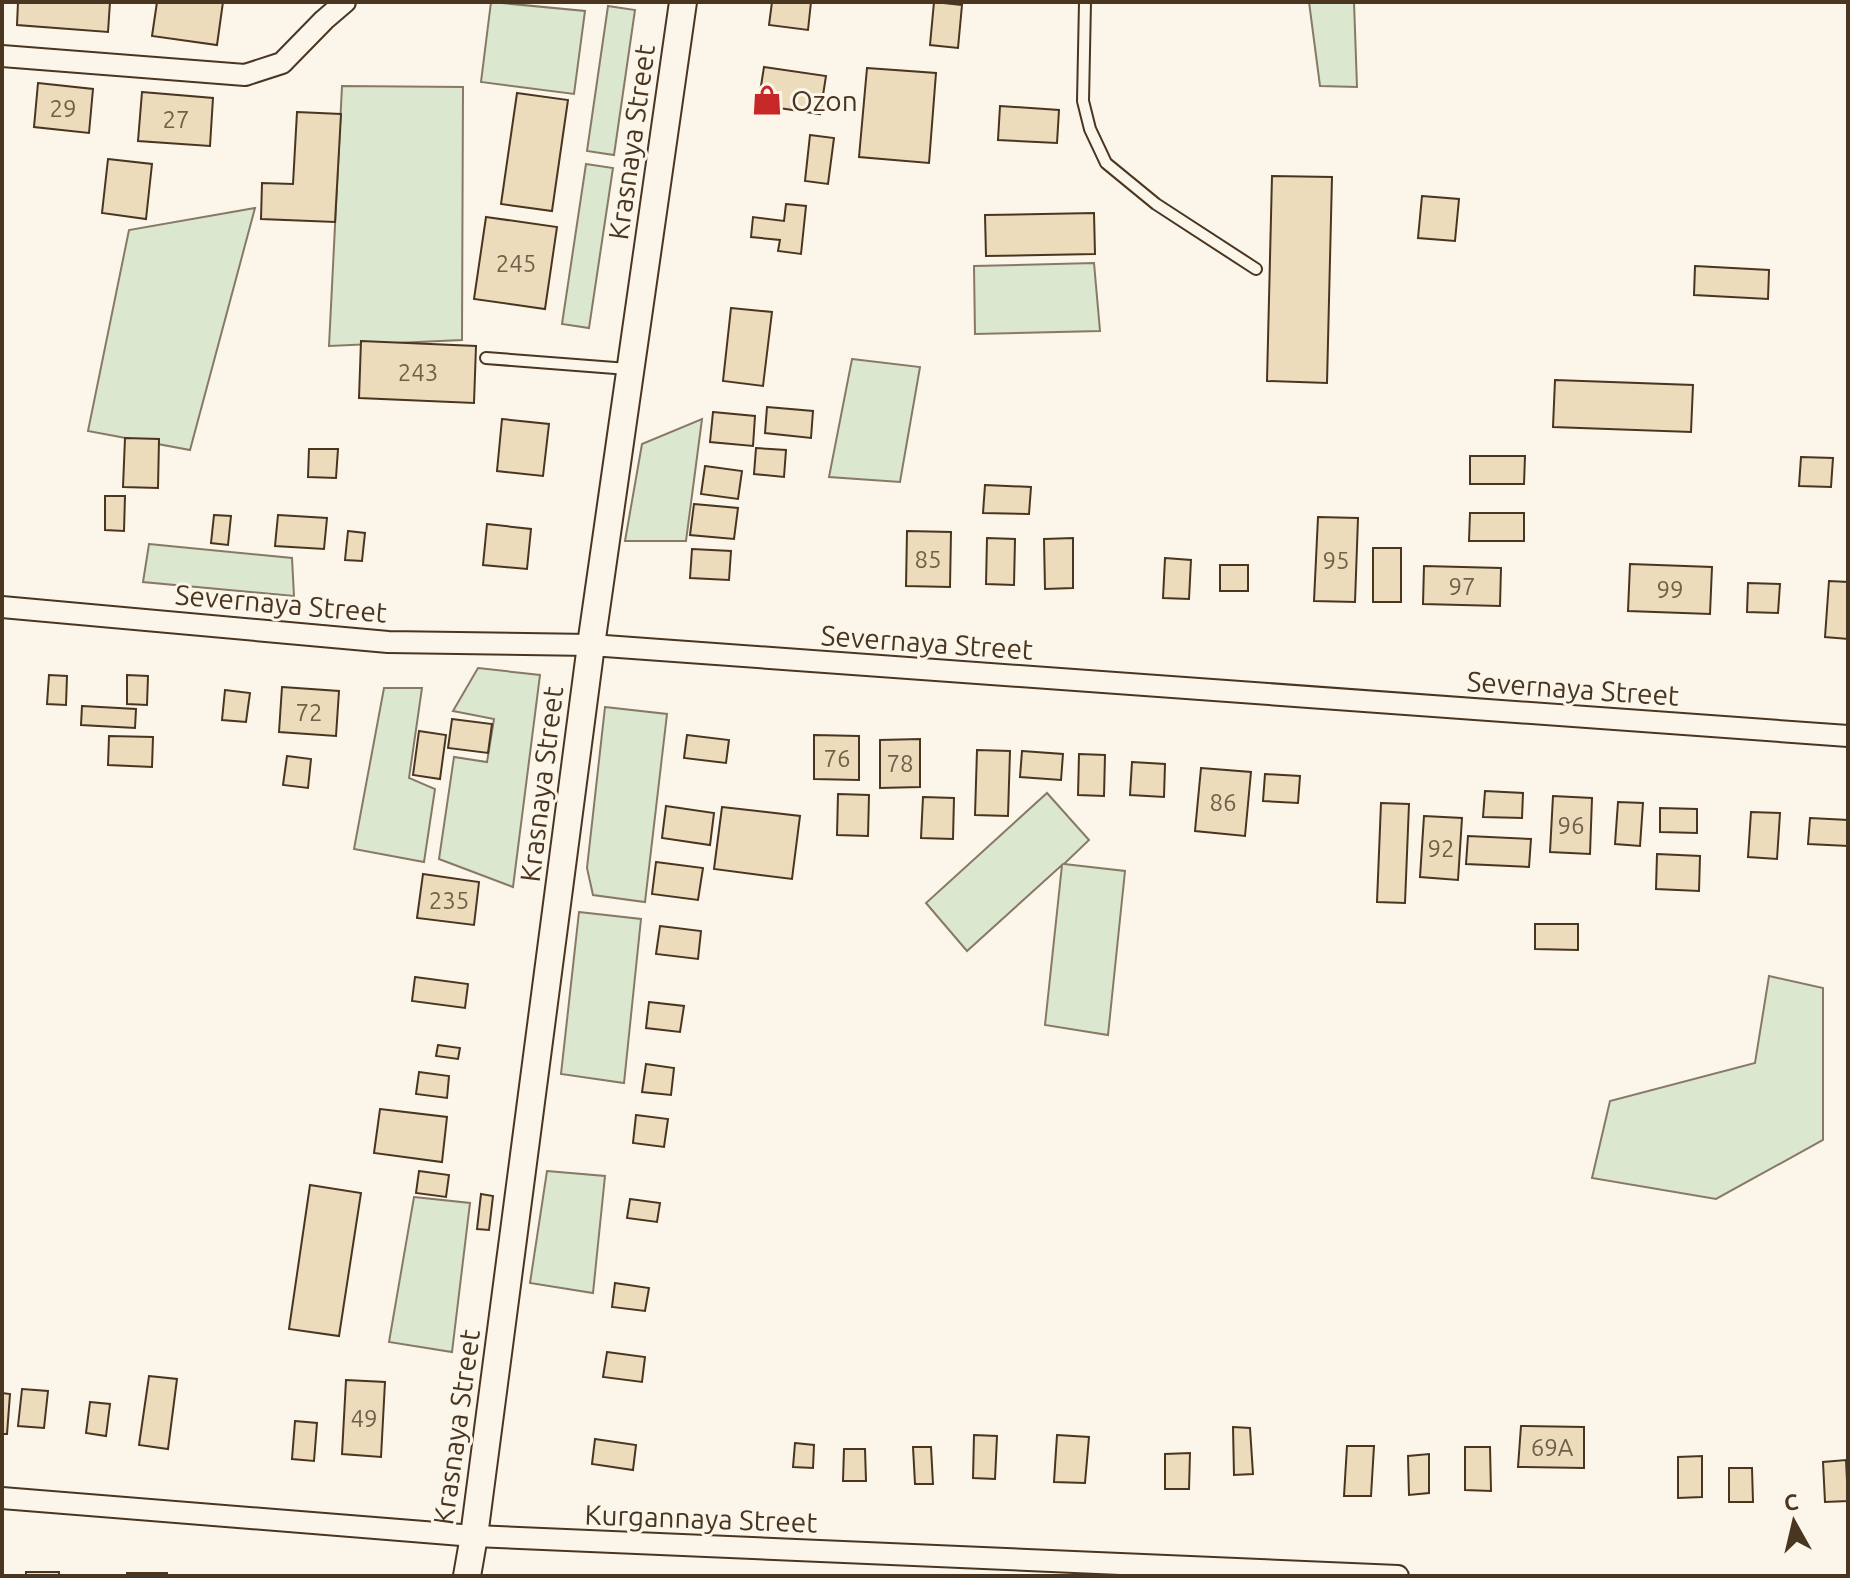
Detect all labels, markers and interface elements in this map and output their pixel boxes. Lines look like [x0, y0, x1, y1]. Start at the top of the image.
street label: Krasnaya Street [602, 42, 660, 242]
shop icon: Ozon [750, 83, 784, 117]
place label: Ozon [791, 85, 858, 116]
house number: 29 [49, 95, 77, 122]
house number: 27 [162, 106, 190, 133]
house number: 245 [496, 250, 536, 277]
house number: 243 [398, 359, 438, 386]
house number: 85 [914, 546, 942, 573]
house number: 95 [1322, 547, 1350, 574]
house number: 97 [1448, 573, 1476, 600]
house number: 99 [1656, 576, 1684, 603]
street label: Severnaya Street [174, 578, 388, 628]
street label: Severnaya Street [820, 619, 1034, 665]
street label: Severnaya Street [1466, 665, 1680, 711]
street label: Krasnaya Street [514, 684, 568, 884]
house number: 72 [295, 699, 323, 726]
house number: 76 [823, 745, 851, 772]
house number: 78 [886, 750, 914, 777]
house number: 86 [1209, 789, 1237, 816]
house number: 96 [1557, 812, 1585, 839]
house number: 92 [1427, 835, 1455, 862]
house number: 235 [429, 887, 469, 914]
street label: Krasnaya Street [427, 1327, 485, 1527]
house number: 49 [350, 1405, 378, 1432]
house number: 69А [1531, 1434, 1574, 1461]
north arrow [1754, 1482, 1834, 1562]
text: С [1782, 1488, 1800, 1515]
street label: Kurgannaya Street [584, 1498, 818, 1538]

